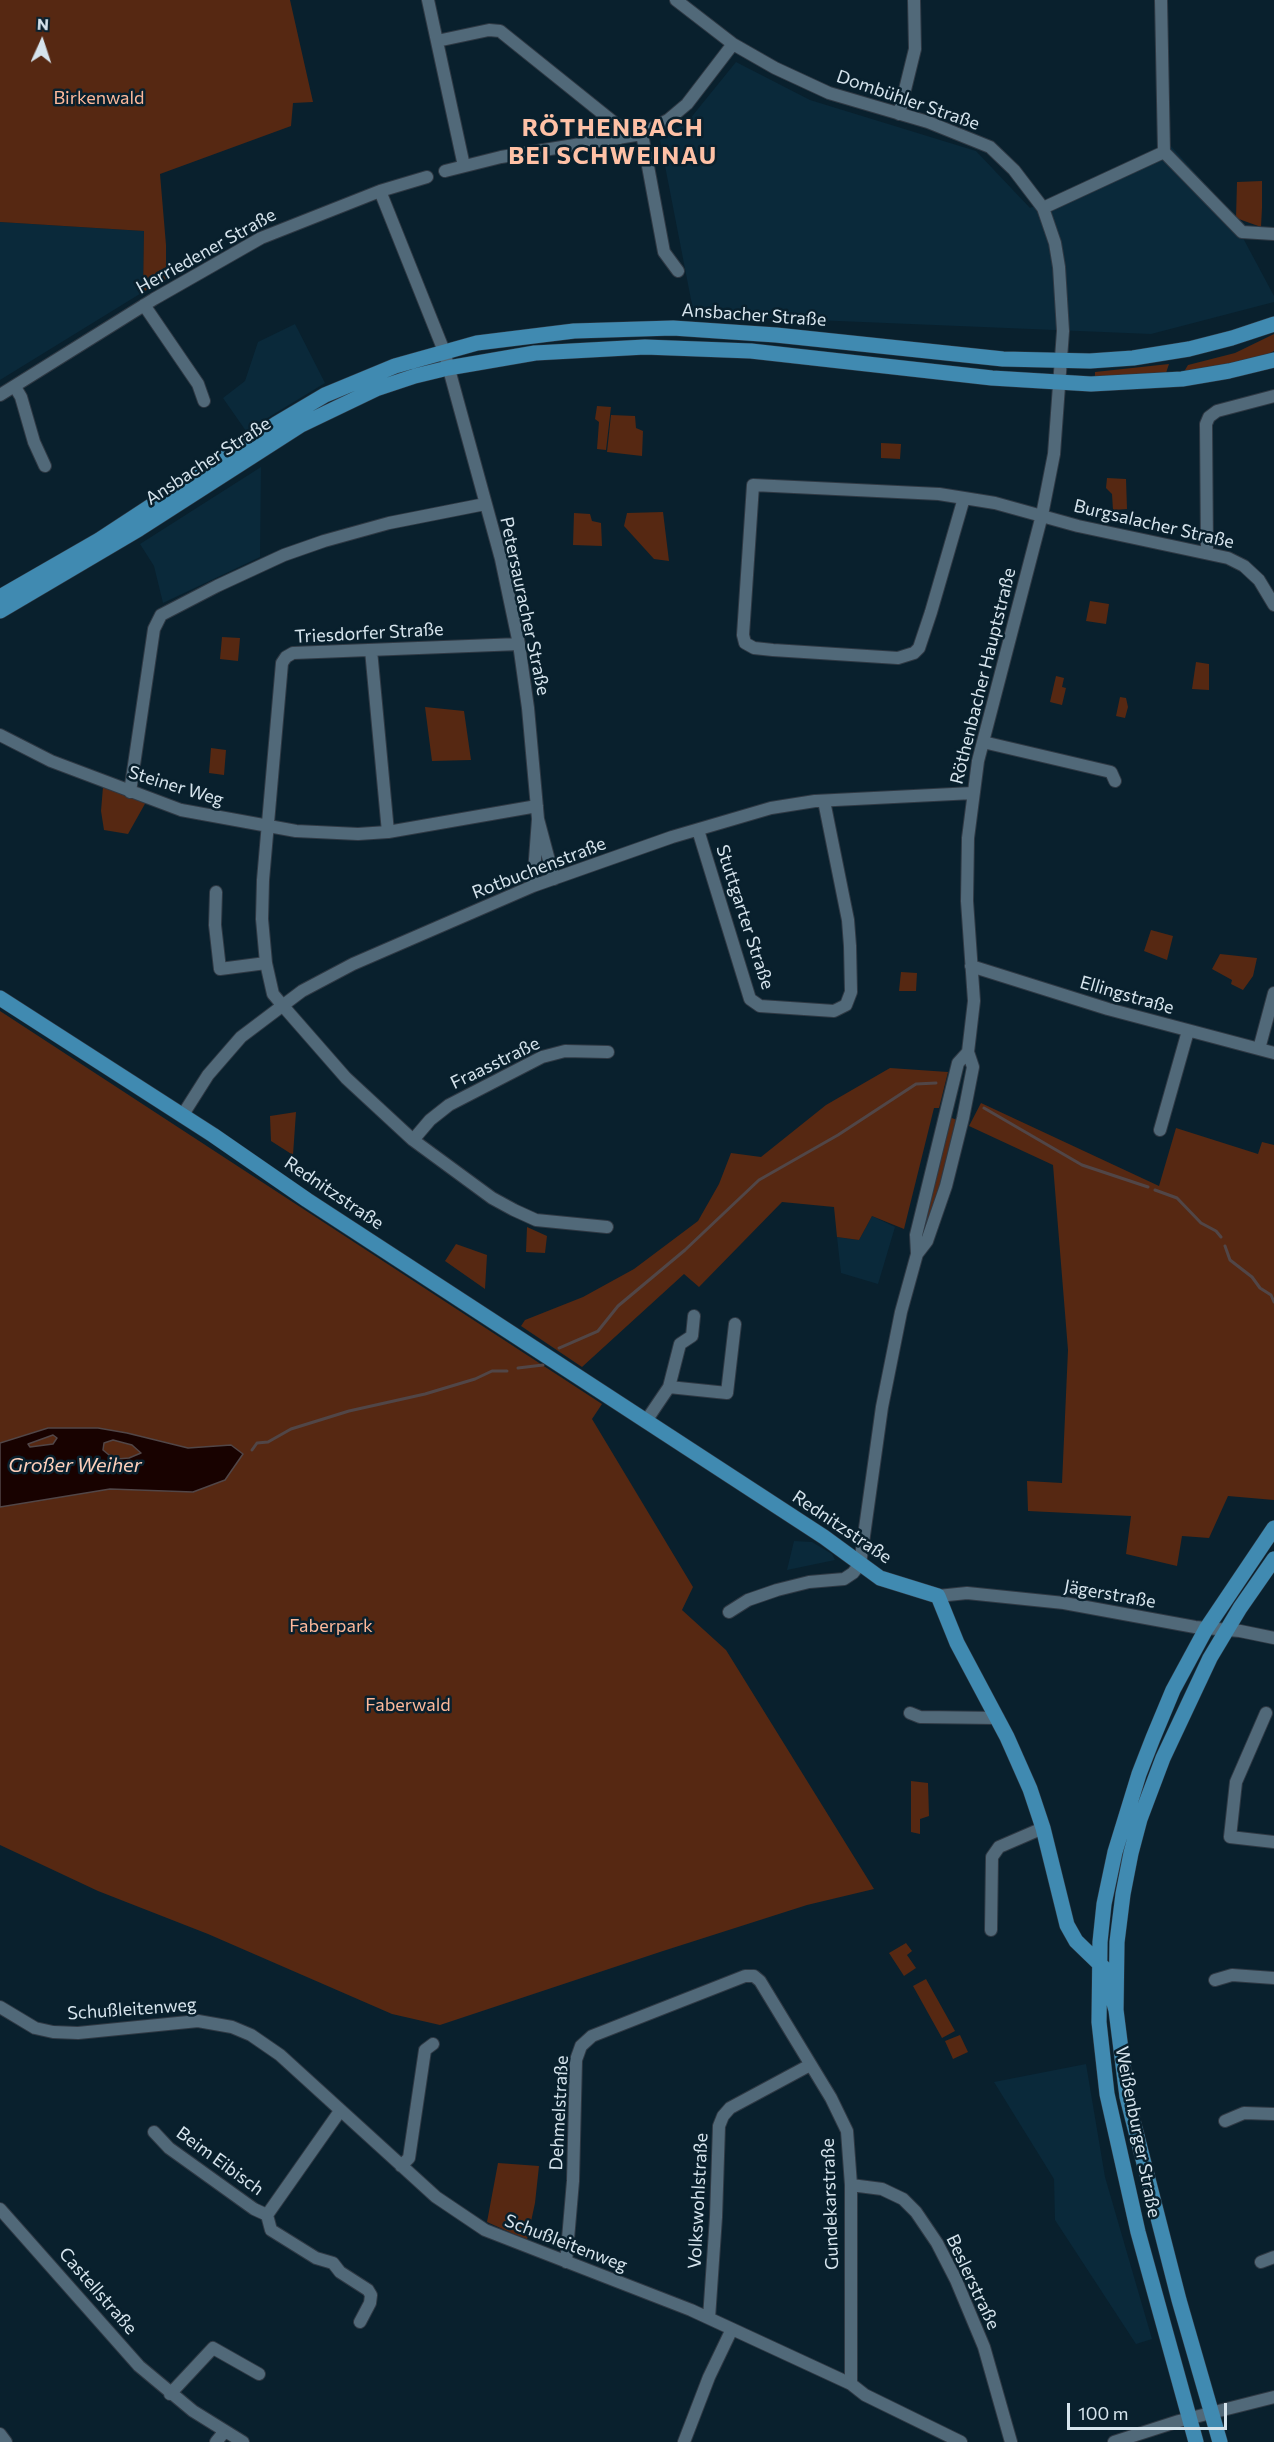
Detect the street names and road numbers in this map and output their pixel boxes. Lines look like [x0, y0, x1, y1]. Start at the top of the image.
street label: Dombühler Straße [834, 65, 982, 135]
street label: Herriedener Straße [132, 204, 280, 298]
street label: Ansbacher Straße [681, 299, 827, 331]
street label: Ansbacher Straße [141, 412, 275, 510]
street label: Burgsalacher Straße [1072, 495, 1236, 553]
street label: Petersauracher Straße [496, 515, 554, 697]
street label: Röthenbacher Hauptstraße [946, 566, 1020, 786]
street label: Triesdorfer Straße [294, 618, 444, 648]
street label: Steiner Weg [126, 761, 226, 811]
street label: Rotbuchenstraße [469, 833, 609, 903]
street label: Stuttgarter Straße [711, 842, 779, 992]
street label: Ellingstraße [1077, 971, 1177, 1019]
street label: Fraasstraße [447, 1032, 543, 1094]
street label: Rednitzstraße [280, 1152, 388, 1234]
street label: Rednitzstraße [788, 1486, 896, 1568]
street label: Jägerstraße [1062, 1575, 1158, 1613]
street label: Schußleitenweg [67, 1994, 197, 2024]
street label: Weißenburger Straße [1111, 2044, 1165, 2220]
street label: Dehmelstraße [545, 2055, 573, 2171]
street label: Beim Eibisch [172, 2122, 268, 2200]
street label: Volkswohlstraße [684, 2132, 712, 2270]
street label: Gundekarstraße [817, 2138, 843, 2270]
street label: Schußleitenweg [502, 2210, 630, 2276]
street label: Beslerstraße [942, 2231, 1004, 2333]
street label: Castellstraße [54, 2243, 142, 2339]

